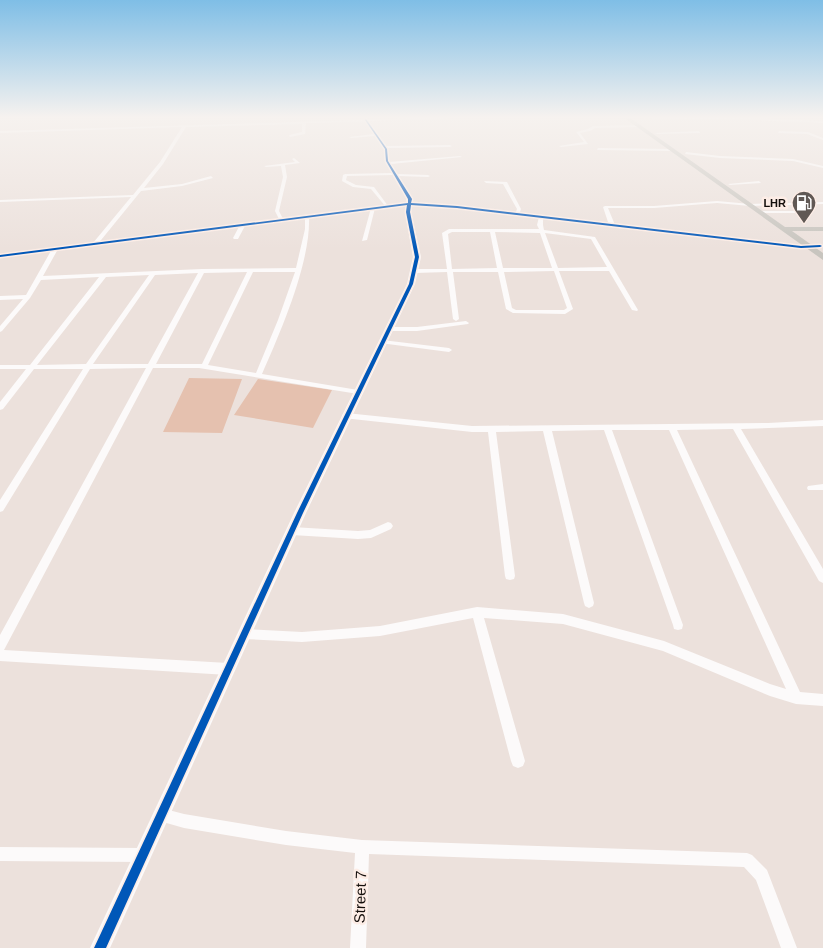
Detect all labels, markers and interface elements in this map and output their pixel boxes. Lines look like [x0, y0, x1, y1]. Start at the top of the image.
fuel station icon: LHR [791, 190, 817, 224]
place label: LHR [763, 197, 786, 209]
street label: Street 7 [351, 870, 369, 924]

